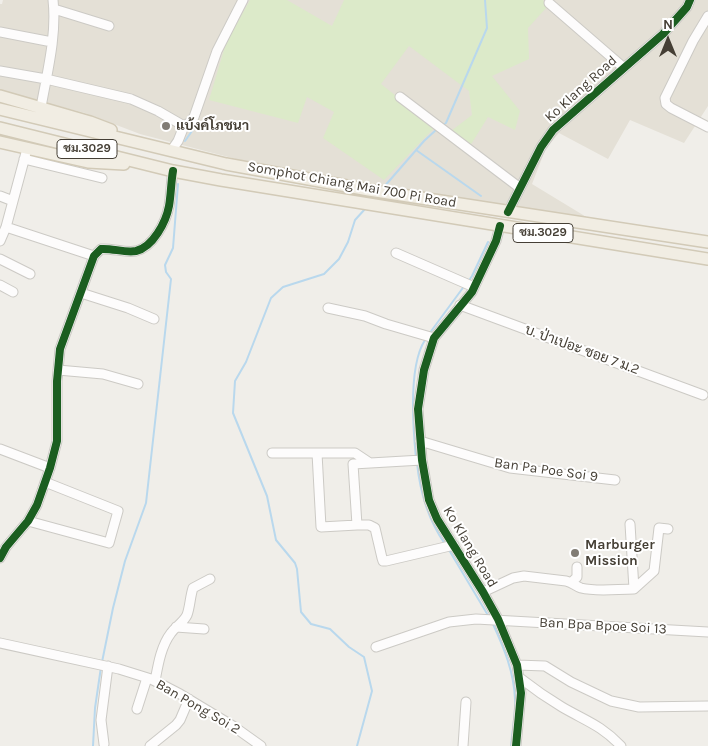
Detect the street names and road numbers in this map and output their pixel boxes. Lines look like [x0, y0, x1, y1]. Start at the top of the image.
street label: Ko Klang Road [541, 52, 621, 126]
road number: ชม.3029 [57, 140, 117, 158]
street label: Somphot Chiang Mai 700 Pi Road [246, 158, 458, 212]
road number: ชม.3029 [513, 224, 573, 242]
street label: บ. ป่าเปอะ ซอย 7 ม.2 [522, 321, 642, 379]
street label: Ban Pa Poe Soi 9 [493, 454, 599, 486]
street label: Ko Klang Road [439, 503, 501, 591]
street label: Ban Bpa Bpoe Soi 13 [539, 614, 667, 638]
street label: Ban Pong Soi 2 [153, 676, 243, 738]

